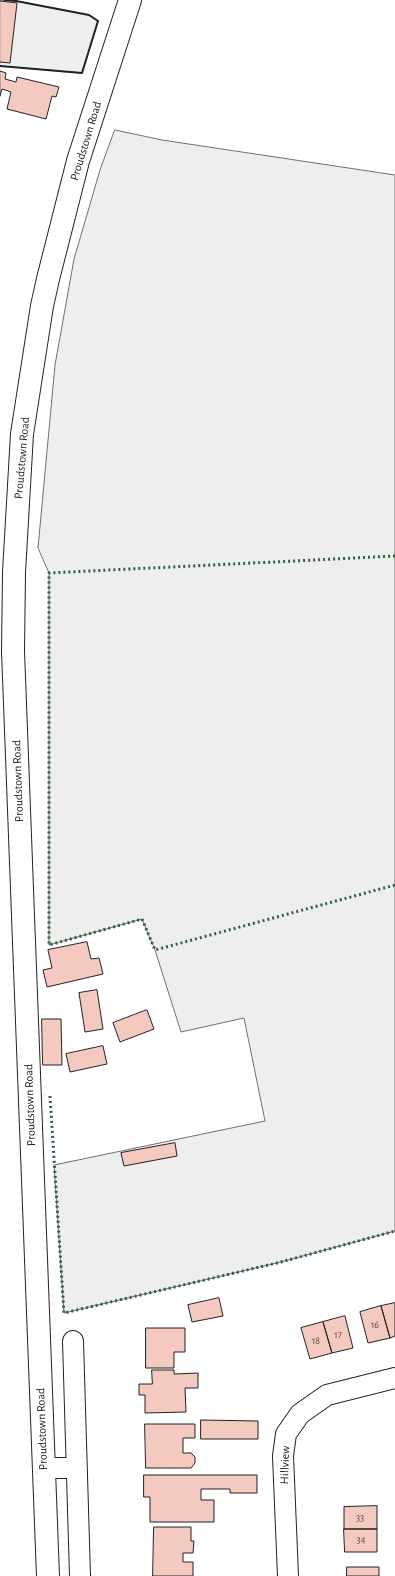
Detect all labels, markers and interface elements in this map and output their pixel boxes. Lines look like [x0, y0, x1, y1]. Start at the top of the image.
street label: Proudstown Road [67, 100, 105, 182]
street label: Proudstown Road [11, 416, 33, 500]
street label: Proudstown Road [9, 740, 27, 822]
street label: Proudstown Road [21, 1064, 39, 1146]
house number: 16 [371, 1319, 379, 1331]
house number: 17 [334, 1329, 342, 1341]
house number: 18 [312, 1335, 320, 1347]
street label: Proudstown Road [33, 1388, 51, 1470]
street label: Hillview [277, 1445, 293, 1485]
house number: 33 [356, 1512, 364, 1524]
house number: 34 [357, 1534, 365, 1546]

